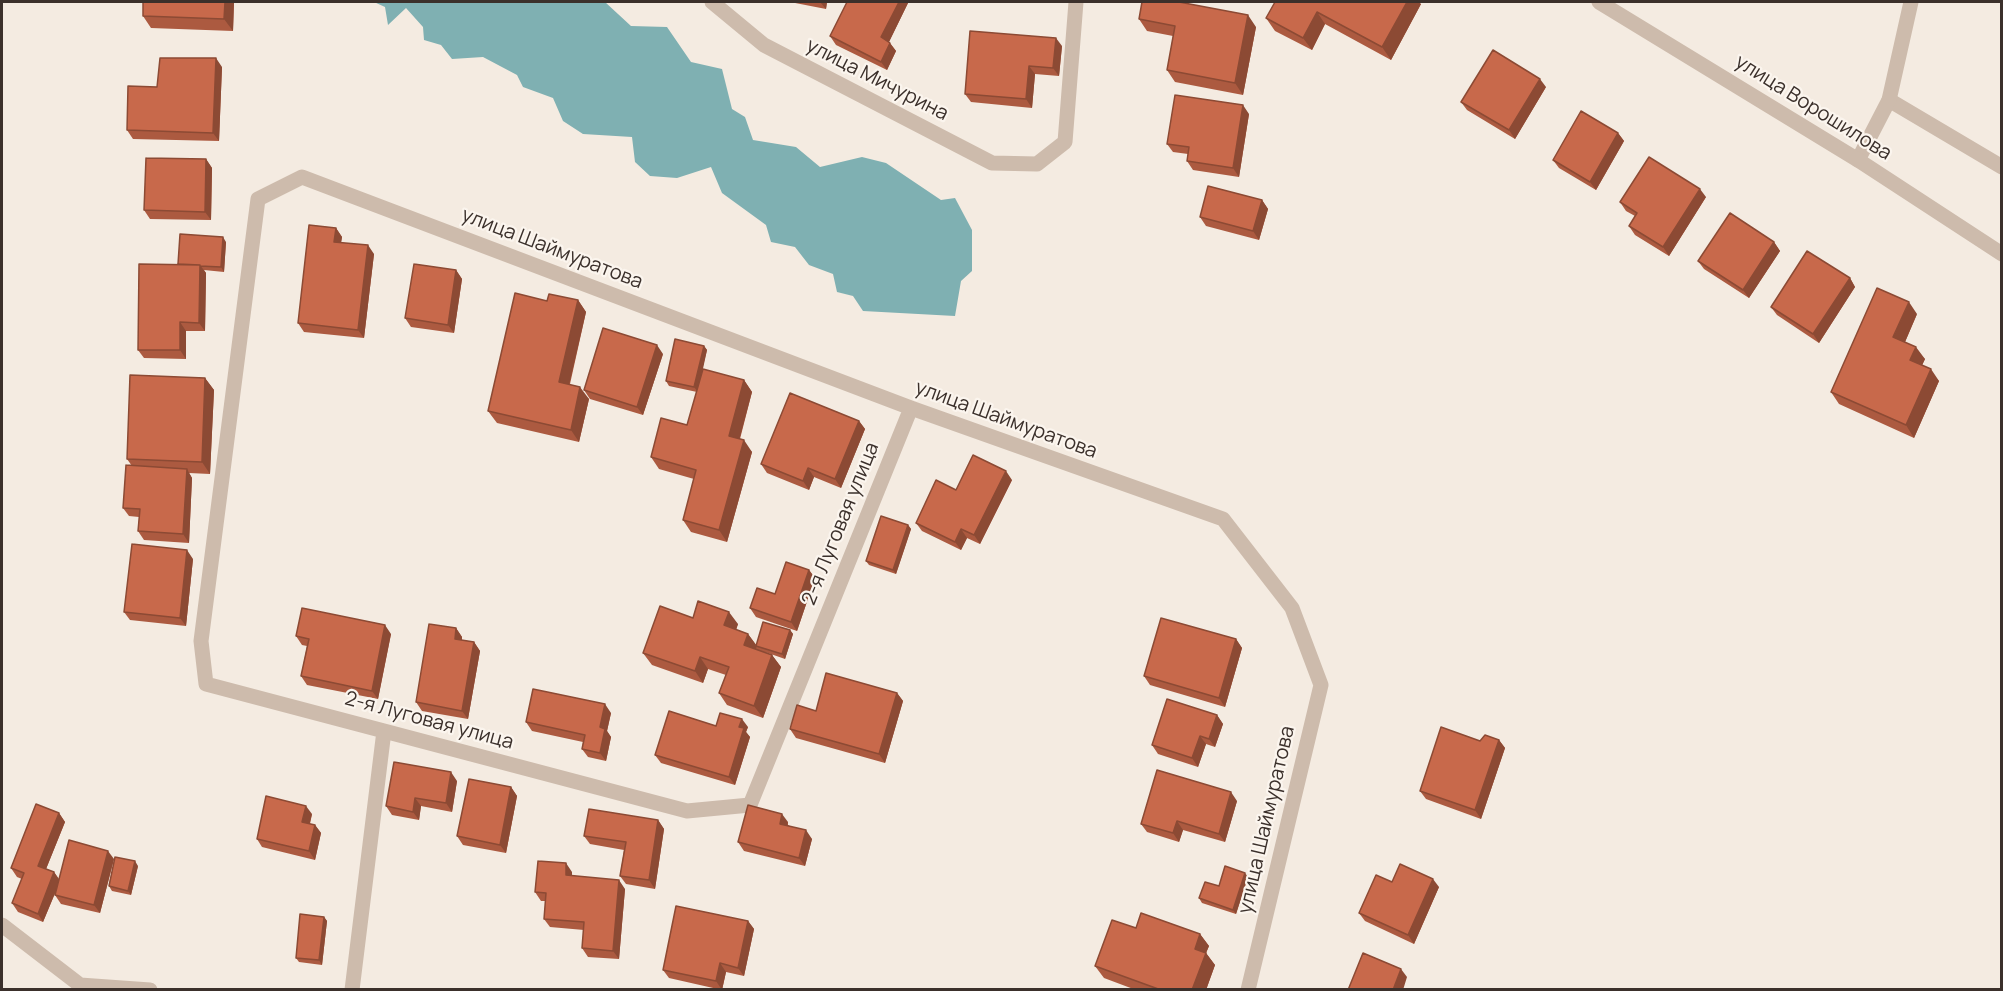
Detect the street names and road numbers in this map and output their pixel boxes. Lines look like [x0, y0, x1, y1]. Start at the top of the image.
street label: улица Мичурина [802, 34, 952, 126]
street label: улица Ворошилова [1730, 50, 1896, 166]
street label: улица Шаймуратова [458, 203, 646, 295]
street label: улица Шаймуратова [912, 376, 1100, 464]
street label: 2-я Луговая улица [797, 439, 885, 609]
street label: 2-я Луговая улица [342, 687, 516, 755]
street label: улица Шаймуратова [1234, 724, 1300, 916]

